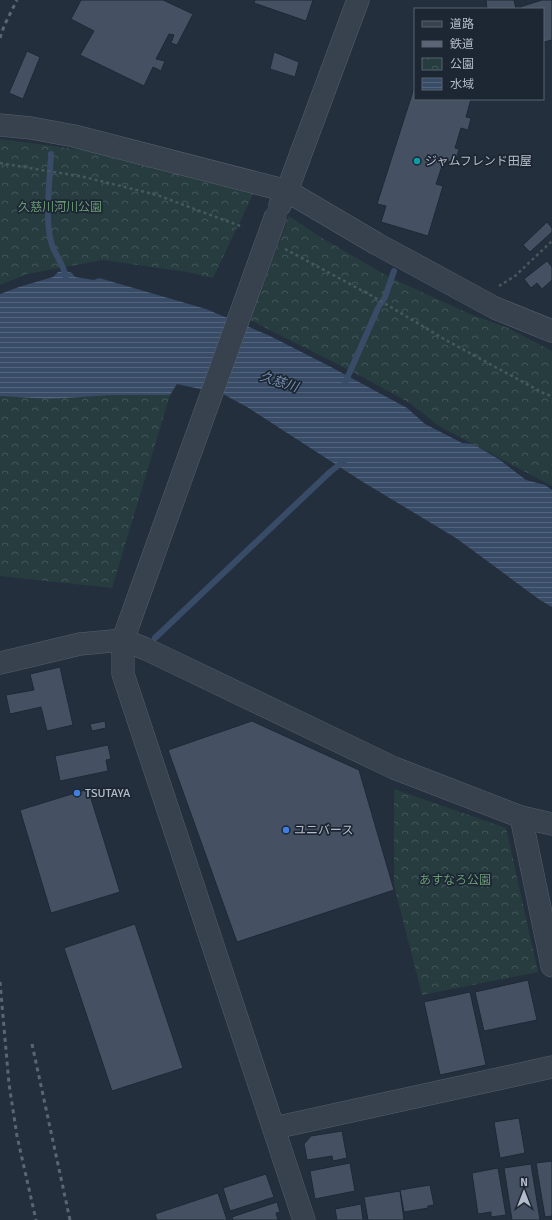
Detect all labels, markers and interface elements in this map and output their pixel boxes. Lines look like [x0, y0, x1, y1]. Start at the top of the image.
legend [414, 8, 544, 100]
text: 道路 [450, 17, 474, 32]
text: 鉄道 [450, 37, 474, 52]
text: 公園 [450, 57, 474, 72]
text: 水域 [450, 77, 474, 92]
place label: ジャムフレンド田屋 [425, 154, 532, 169]
marker: ジャムフレンド田屋 [412, 156, 422, 166]
park label: 久慈川河川公園 [18, 200, 102, 215]
water label: 久慈川 [258, 368, 302, 396]
place label: TSUTAYA [85, 786, 131, 801]
marker: TSUTAYA [72, 788, 82, 798]
place label: ユニバース [294, 823, 353, 838]
marker: ユニバース [281, 825, 291, 835]
park label: あすなろ公園 [419, 873, 491, 888]
north arrow [504, 1172, 544, 1212]
text: N [520, 1176, 528, 1189]

